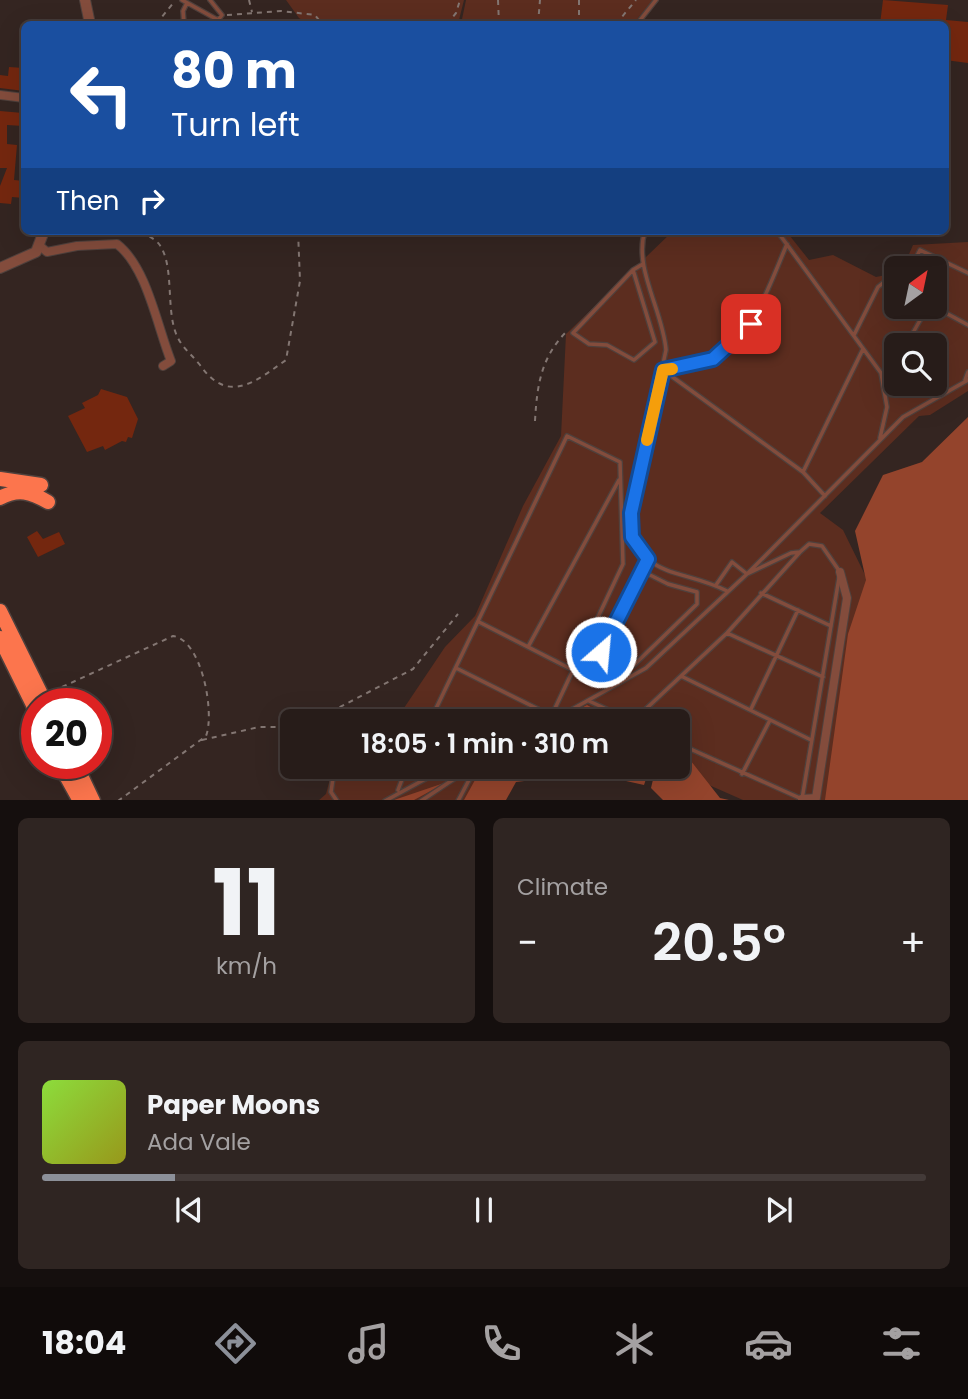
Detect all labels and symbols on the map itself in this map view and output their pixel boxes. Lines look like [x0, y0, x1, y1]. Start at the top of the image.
north arrow [884, 256, 947, 318]
pin [721, 294, 781, 354]
position arrow [564, 615, 638, 689]
speed limit sign: 20 [21, 688, 112, 779]

